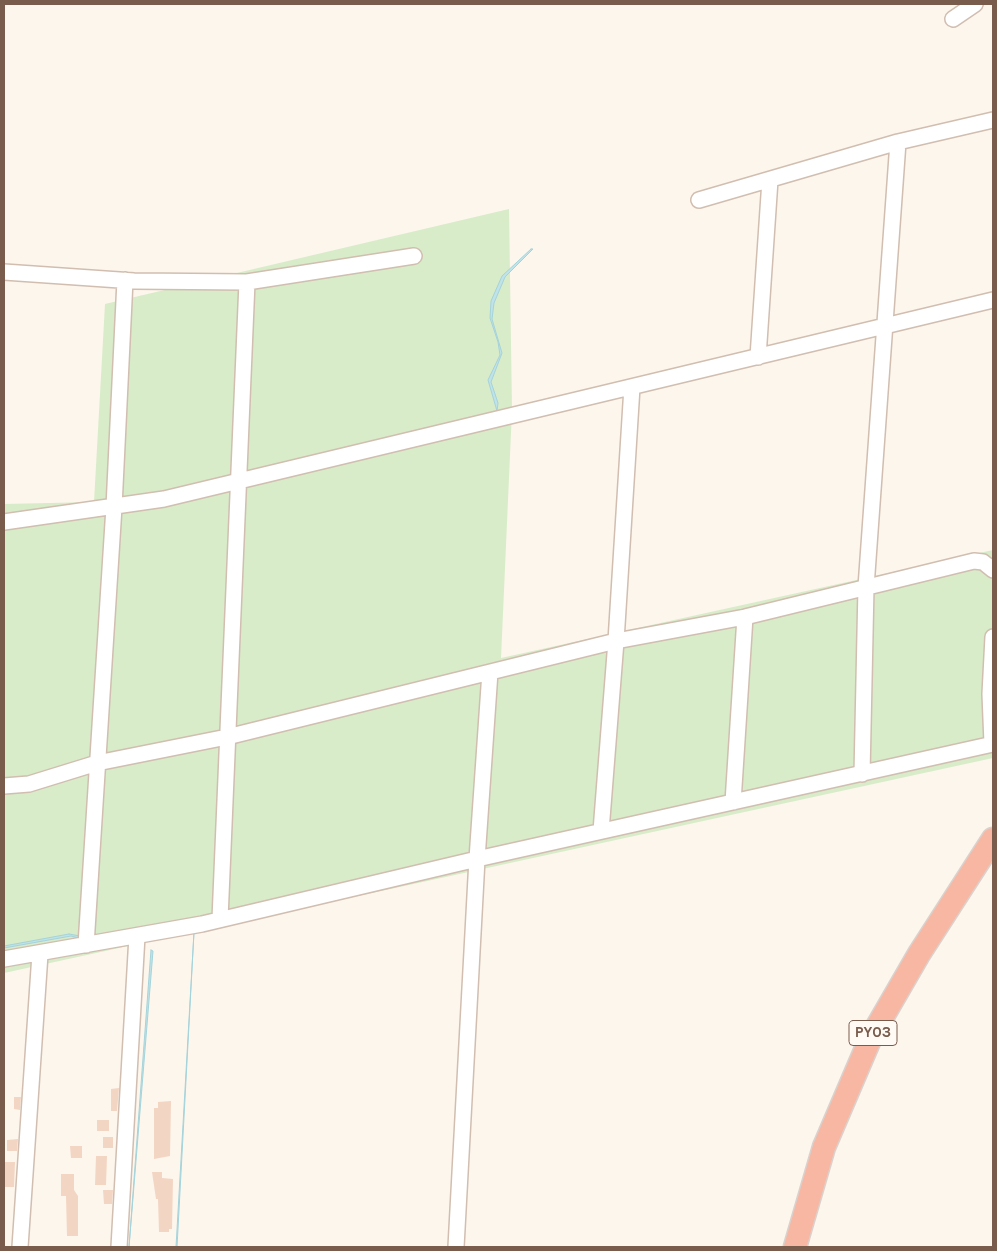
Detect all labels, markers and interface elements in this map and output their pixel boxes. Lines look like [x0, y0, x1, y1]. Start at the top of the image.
road number: PY03 [849, 1020, 897, 1046]

